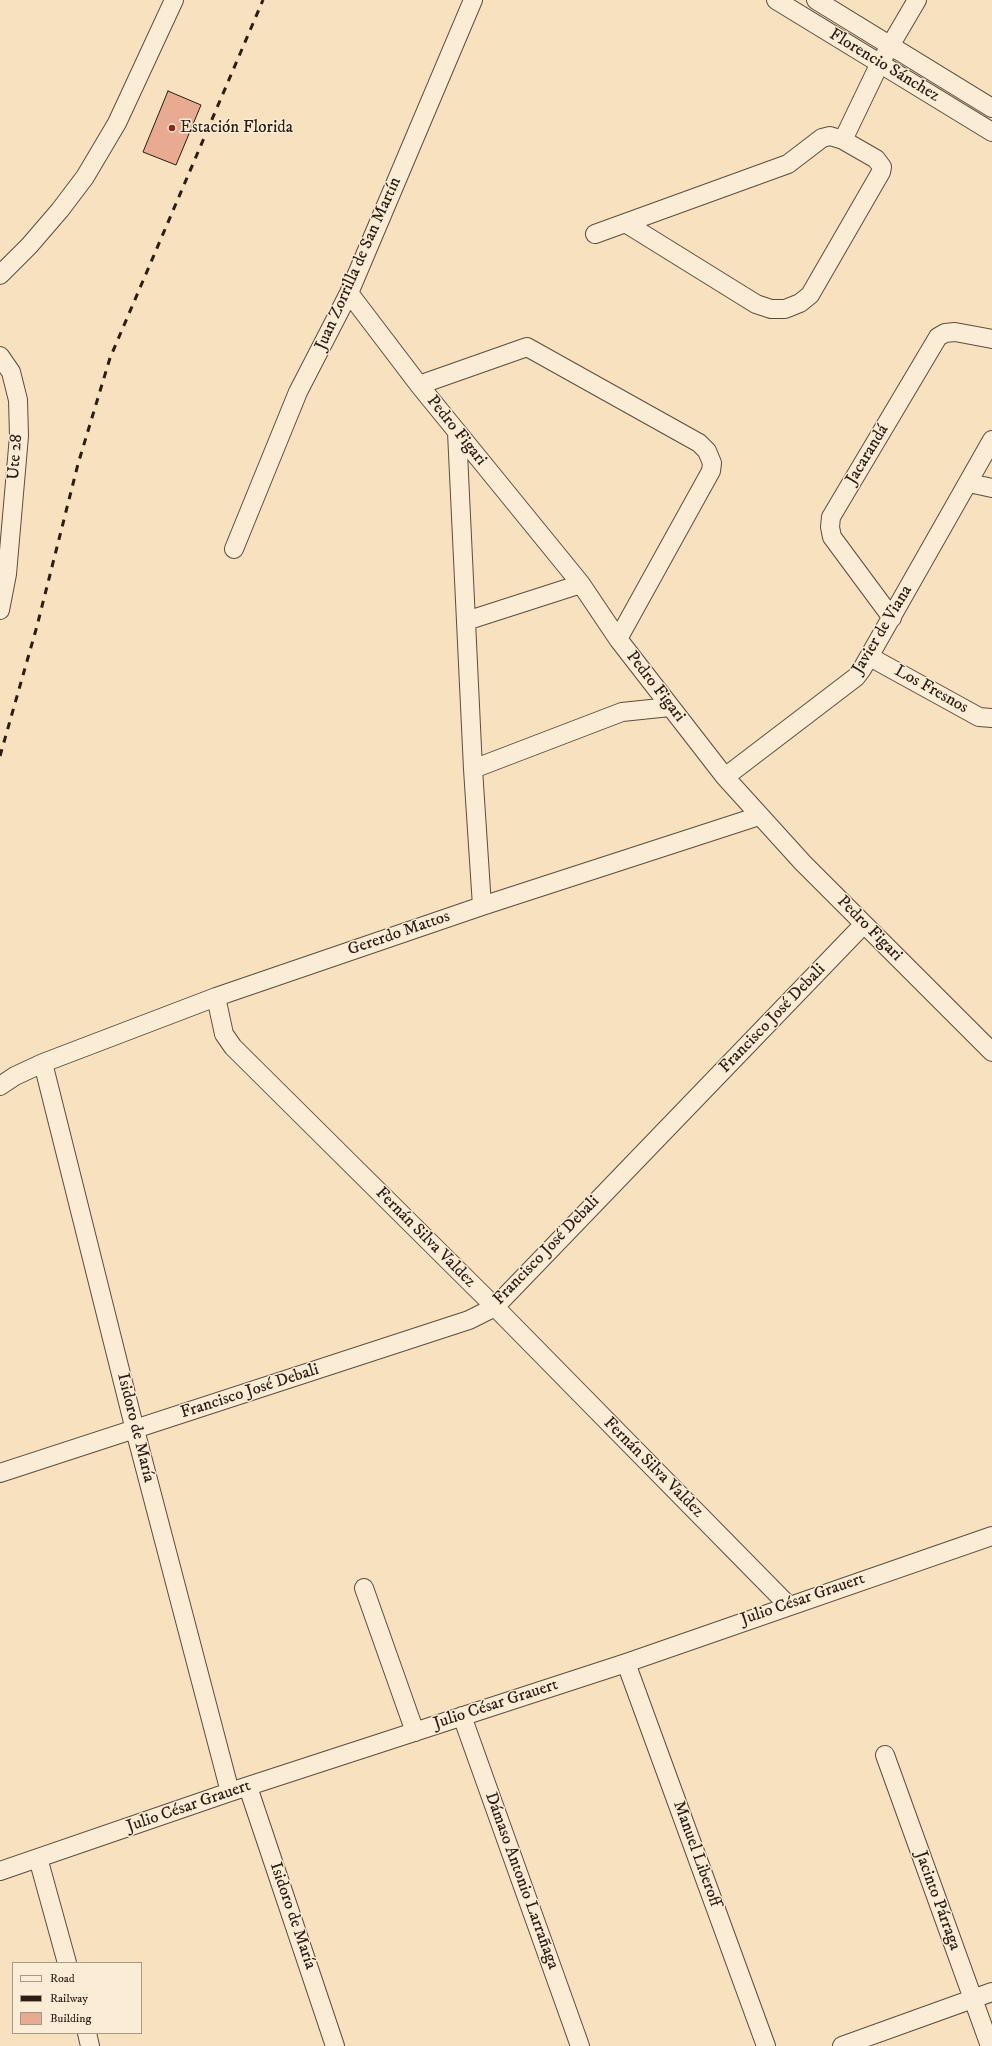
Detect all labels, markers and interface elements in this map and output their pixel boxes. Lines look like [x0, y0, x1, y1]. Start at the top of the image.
street label: Florencio Sánchez [825, 25, 943, 107]
place label: Estación Florida [180, 118, 293, 138]
marker: Estación Florida [167, 123, 177, 133]
street label: Juan Zorrilla de San Martín [312, 174, 406, 354]
street label: Pedro Figari [422, 392, 490, 470]
street label: Jacarandá [842, 421, 894, 489]
street label: Ute 28 [4, 433, 28, 481]
street label: Javier de Viana [849, 582, 917, 678]
street label: Pedro Figari [621, 647, 689, 727]
street label: Los Fresnos [891, 661, 971, 719]
street label: Pedro Figari [832, 892, 906, 966]
street label: Gererdo Mattos [345, 907, 453, 961]
street label: Francisco José Debali [716, 960, 830, 1078]
street label: Fernán Silva Valdez [371, 1184, 479, 1292]
street label: Francisco José Debali [490, 1192, 604, 1310]
street label: Francisco José Debali [178, 1360, 322, 1424]
street label: Isidoro de María [112, 1371, 158, 1485]
street label: Fernán Silva Valdez [599, 1414, 707, 1522]
street label: Julio César Grauert [738, 1569, 868, 1631]
street label: Julio César Grauert [431, 1675, 561, 1735]
street label: Julio César Grauert [124, 1776, 254, 1838]
street label: Dámaso Antonio Larrañaga [479, 1790, 563, 1972]
street label: Manuel Liberoff [667, 1798, 725, 1910]
street label: Jacinto Párraga [910, 1849, 964, 1953]
street label: Isidoro de María [264, 1860, 320, 1972]
legend [12, 1962, 142, 2034]
text: Road [50, 1971, 75, 1986]
text: Railway [50, 1991, 88, 2006]
text: Building [50, 2011, 91, 2026]

